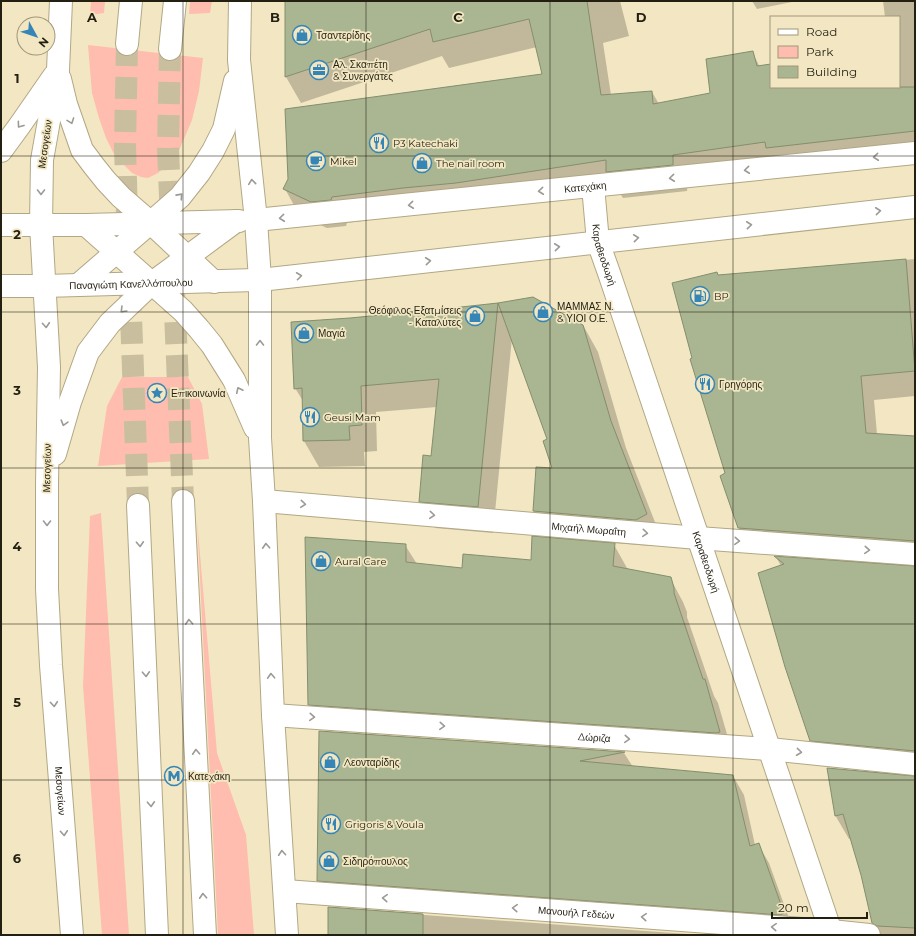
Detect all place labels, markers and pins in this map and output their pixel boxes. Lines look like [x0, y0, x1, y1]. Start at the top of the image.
shop icon: Τσαντερίδης [291, 24, 313, 46]
place label: Τσαντερίδης [316, 29, 370, 42]
place label: Αλ. Σκαπέτη & Συνεργάτες [333, 58, 393, 83]
office icon: Αλ. Σκαπέτη & Συνεργάτες [308, 59, 330, 81]
restaurant icon: P3 Katechaki [368, 132, 390, 154]
place label: P3 Katechaki [393, 137, 458, 150]
cafe icon: Mikel [305, 150, 327, 172]
shop icon: The nail room [411, 152, 433, 174]
place label: Mikel [330, 155, 357, 168]
place label: The nail room [436, 157, 505, 170]
fuel station icon: BP [689, 285, 711, 307]
place label: BP [714, 290, 729, 303]
place label: ΜΑΜΜΑΣ Ν. & ΥΙΟΙ Ο.Ε. [557, 300, 613, 325]
shop icon: ΜΑΜΜΑΣ Ν. & ΥΙΟΙ Ο.Ε. [532, 301, 554, 323]
place label: Θεόφιλος Εξατμίσεις - Καταλύτες [369, 304, 461, 329]
shop icon: Θεόφιλος Εξατμίσεις - Καταλύτες [464, 305, 486, 327]
shop icon: Μαγιά [293, 322, 315, 344]
place label: Μαγιά [318, 327, 345, 340]
restaurant icon: Γρηγόρης [694, 373, 716, 395]
place label: Γρηγόρης [719, 378, 763, 391]
place icon: Επικοινωνία [146, 382, 168, 404]
place label: Επικοινωνία [171, 387, 226, 400]
restaurant icon: Geusi Mam [299, 406, 321, 428]
place label: Geusi Mam [324, 411, 381, 424]
shop icon: Aural Care [310, 550, 332, 572]
place label: Aural Care [335, 555, 386, 568]
shop icon: Λεονταρίδης [319, 751, 341, 773]
place label: Λεονταρίδης [344, 756, 400, 769]
metro station icon: Κατεχάκη [163, 765, 185, 787]
place label: Κατεχάκη [188, 770, 230, 783]
restaurant icon: Grigoris & Voula [320, 813, 342, 835]
place label: Grigoris & Voula [345, 818, 424, 831]
shop icon: Σιδηρόπουλος [318, 850, 340, 872]
place label: Σιδηρόπουλος [343, 855, 408, 868]

